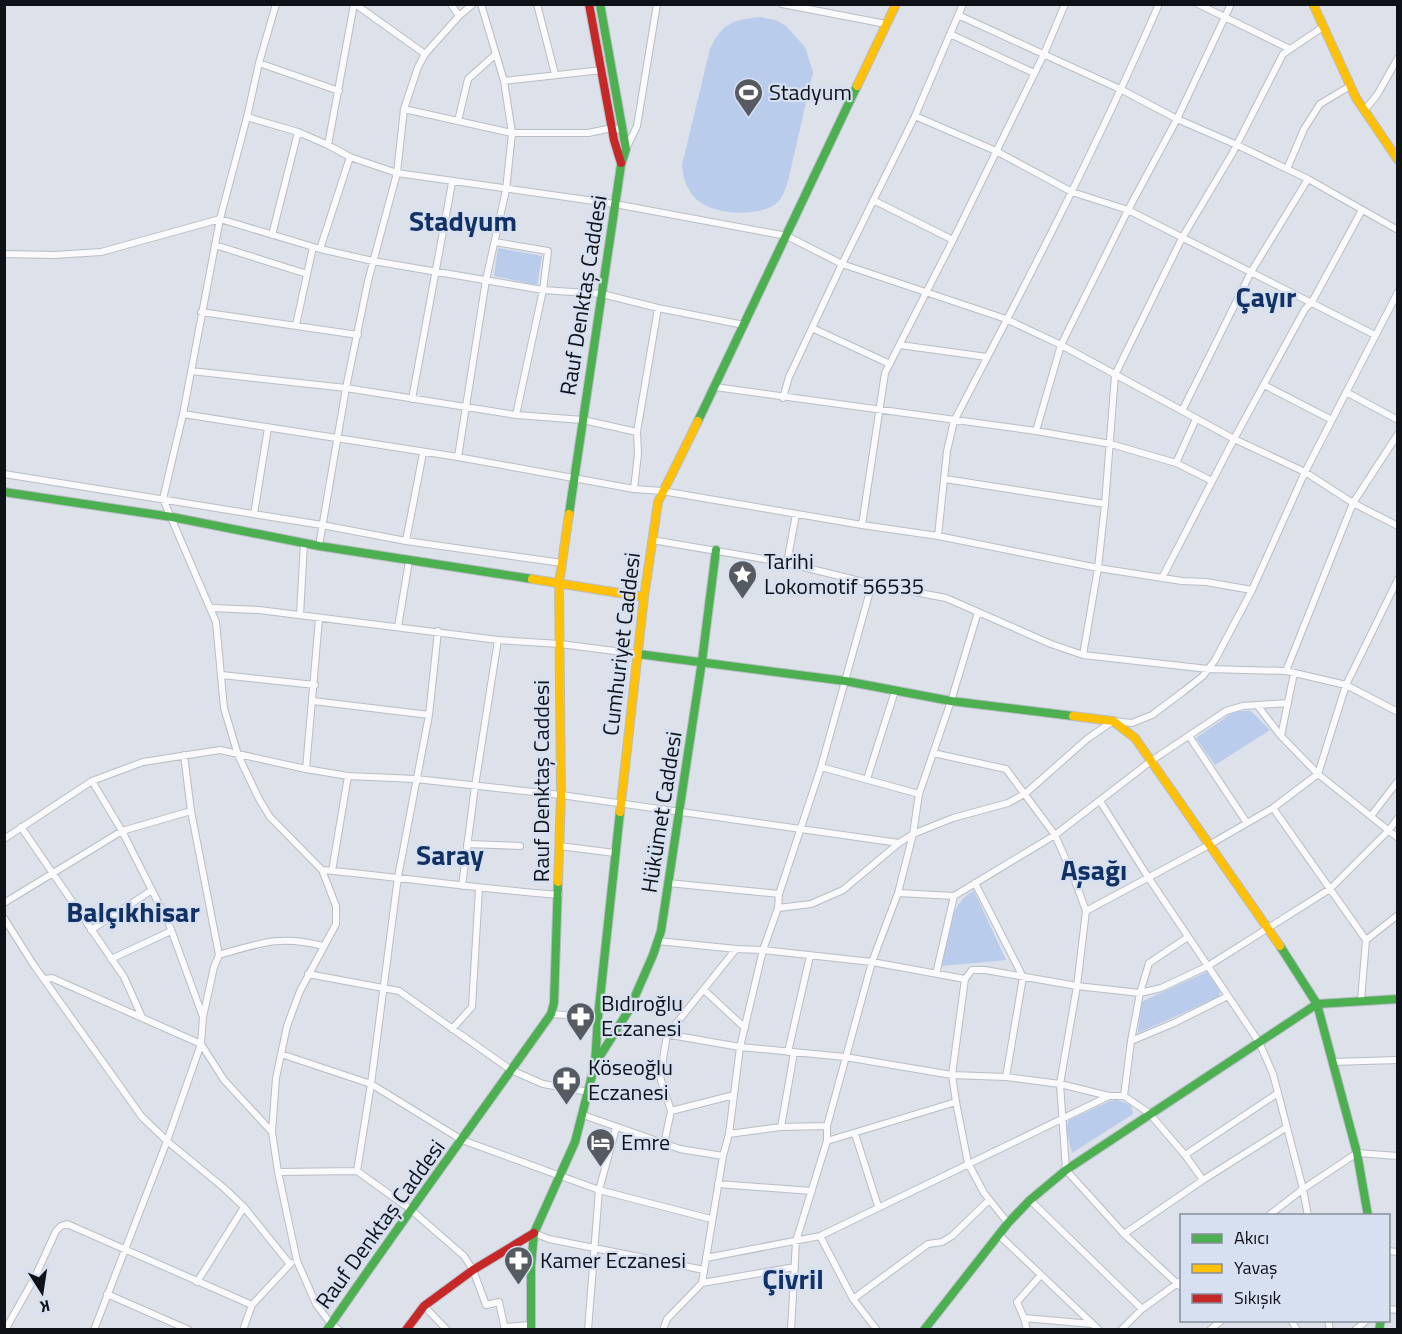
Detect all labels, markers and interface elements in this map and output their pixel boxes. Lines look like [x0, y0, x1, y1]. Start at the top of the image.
place label: Stadyum [769, 75, 852, 109]
sports icon: Stadyum [732, 76, 764, 118]
street label: Rauf Denktaş Caddesi [550, 192, 616, 398]
district label: Stadyum [409, 199, 517, 242]
district label: Çayır [1236, 275, 1296, 318]
place label: Tarihi Lokomotif 56535 [764, 544, 924, 603]
street label: Cumhuriyet Caddesi [593, 551, 649, 737]
place icon: Tarihi Lokomotif 56535 [727, 558, 759, 600]
street label: Rauf Denktaş Caddesi [524, 680, 558, 882]
street label: Hükümet Caddesi [631, 729, 691, 895]
district label: Saray [416, 833, 484, 876]
district label: Aşağı [1061, 848, 1127, 891]
district label: Balçıkhisar [66, 890, 200, 933]
place label: Bıdıroğlu Eczanesi [601, 986, 683, 1045]
pharmacy icon: Bıdıroğlu Eczanesi [564, 1000, 596, 1042]
place label: Köseoğlu Eczanesi [588, 1050, 673, 1109]
pharmacy icon: Köseoğlu Eczanesi [551, 1064, 583, 1106]
place label: Emre [621, 1125, 670, 1159]
hotel icon: Emre [584, 1126, 616, 1168]
street label: Rauf Denktaş Caddesi [307, 1132, 453, 1316]
legend [1180, 1214, 1390, 1322]
text: Akıcı [1234, 1224, 1269, 1251]
place label: Kamer Eczanesi [540, 1243, 686, 1277]
pharmacy icon: Kamer Eczanesi [503, 1244, 535, 1286]
text: Yavaş [1234, 1254, 1277, 1281]
district label: Çivril [762, 1257, 824, 1300]
north arrow [12, 1262, 72, 1322]
text: Sıkışık [1234, 1284, 1282, 1311]
text: K [37, 1294, 52, 1320]

